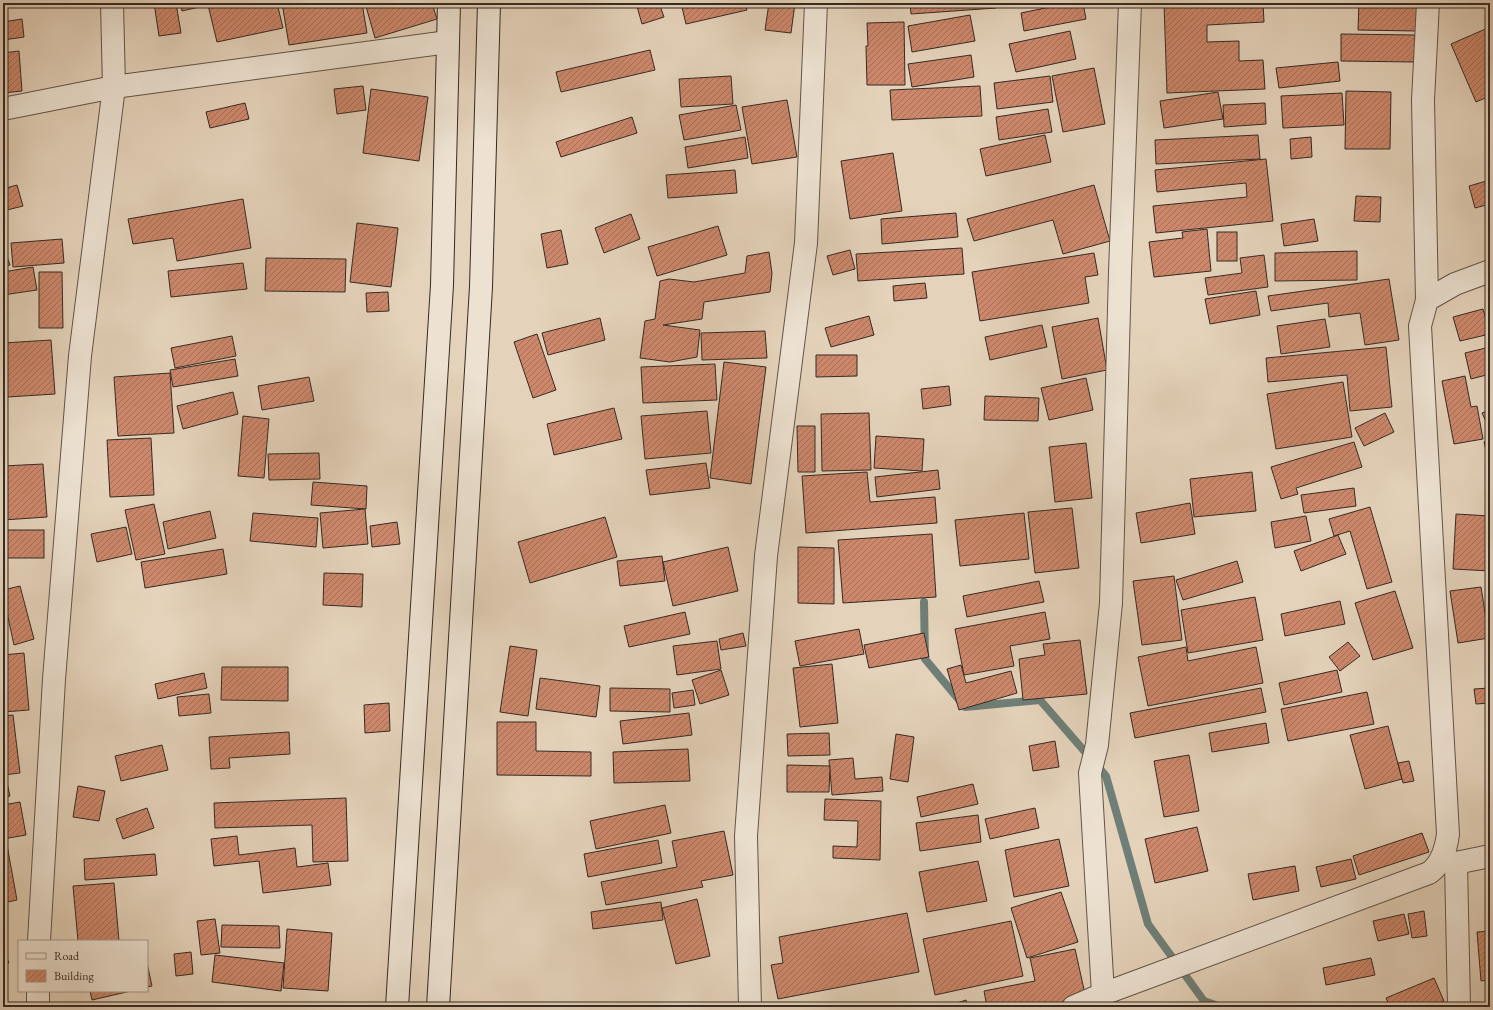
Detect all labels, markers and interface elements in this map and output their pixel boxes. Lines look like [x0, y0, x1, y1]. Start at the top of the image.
legend [18, 940, 148, 992]
text: Road [54, 948, 80, 964]
text: Building [54, 968, 95, 984]

